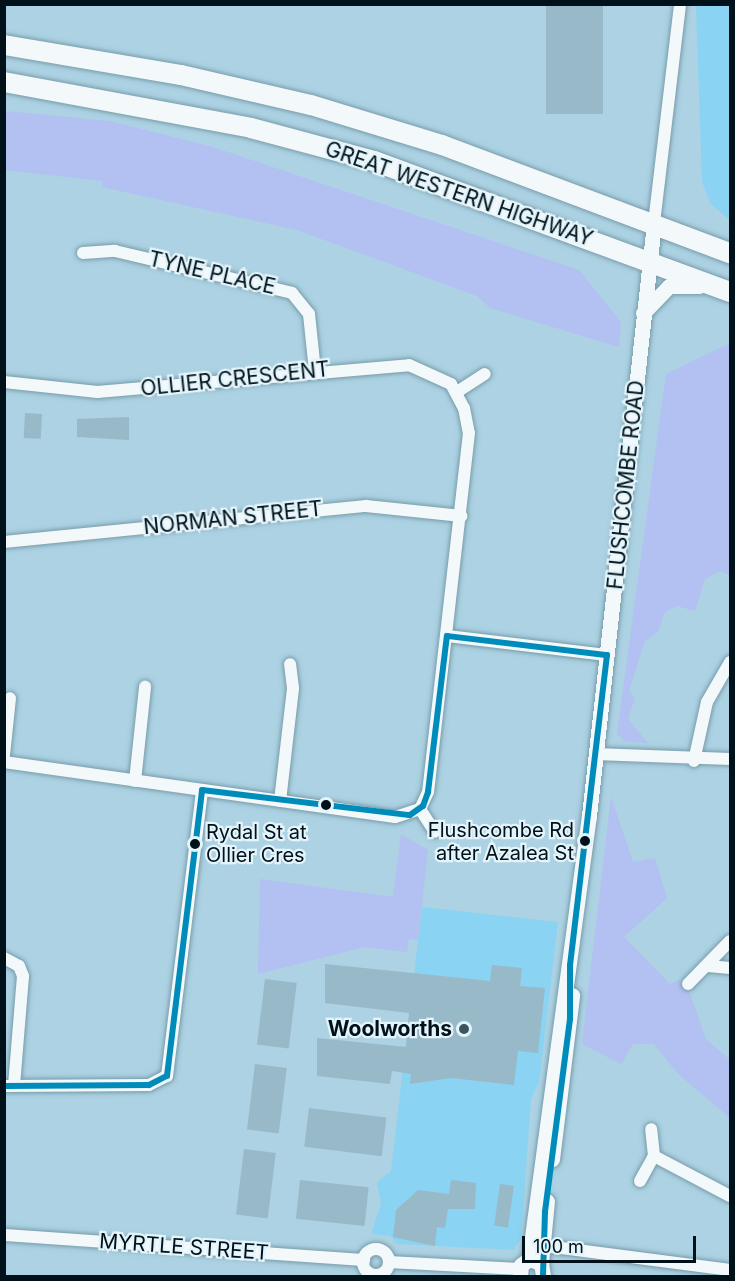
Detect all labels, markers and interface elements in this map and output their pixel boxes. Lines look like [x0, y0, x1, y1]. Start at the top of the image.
street label: GREAT WESTERN HIGHWAY [322, 136, 596, 252]
street label: TYNE PLACE [146, 246, 278, 300]
street label: OLLIER CRESCENT [139, 357, 331, 401]
street label: FLUSHCOMBE ROAD [602, 379, 650, 591]
street label: NORMAN STREET [142, 496, 324, 540]
unlabelled marker [320, 799, 332, 811]
place label: Flushcombe Rd after Azalea St [428, 818, 574, 865]
place label: Rydal St at Ollier Cres [206, 820, 306, 867]
marker: Flushcombe Rd after Azalea St [579, 835, 591, 847]
marker: Rydal St at Ollier Cres [189, 838, 201, 850]
place label: Woolworths [328, 1016, 452, 1042]
marker: Woolworths [457, 1022, 471, 1036]
scale bar [525, 1224, 699, 1262]
street label: MYRTLE STREET [98, 1228, 270, 1266]
text: 100 m [533, 1236, 584, 1257]

